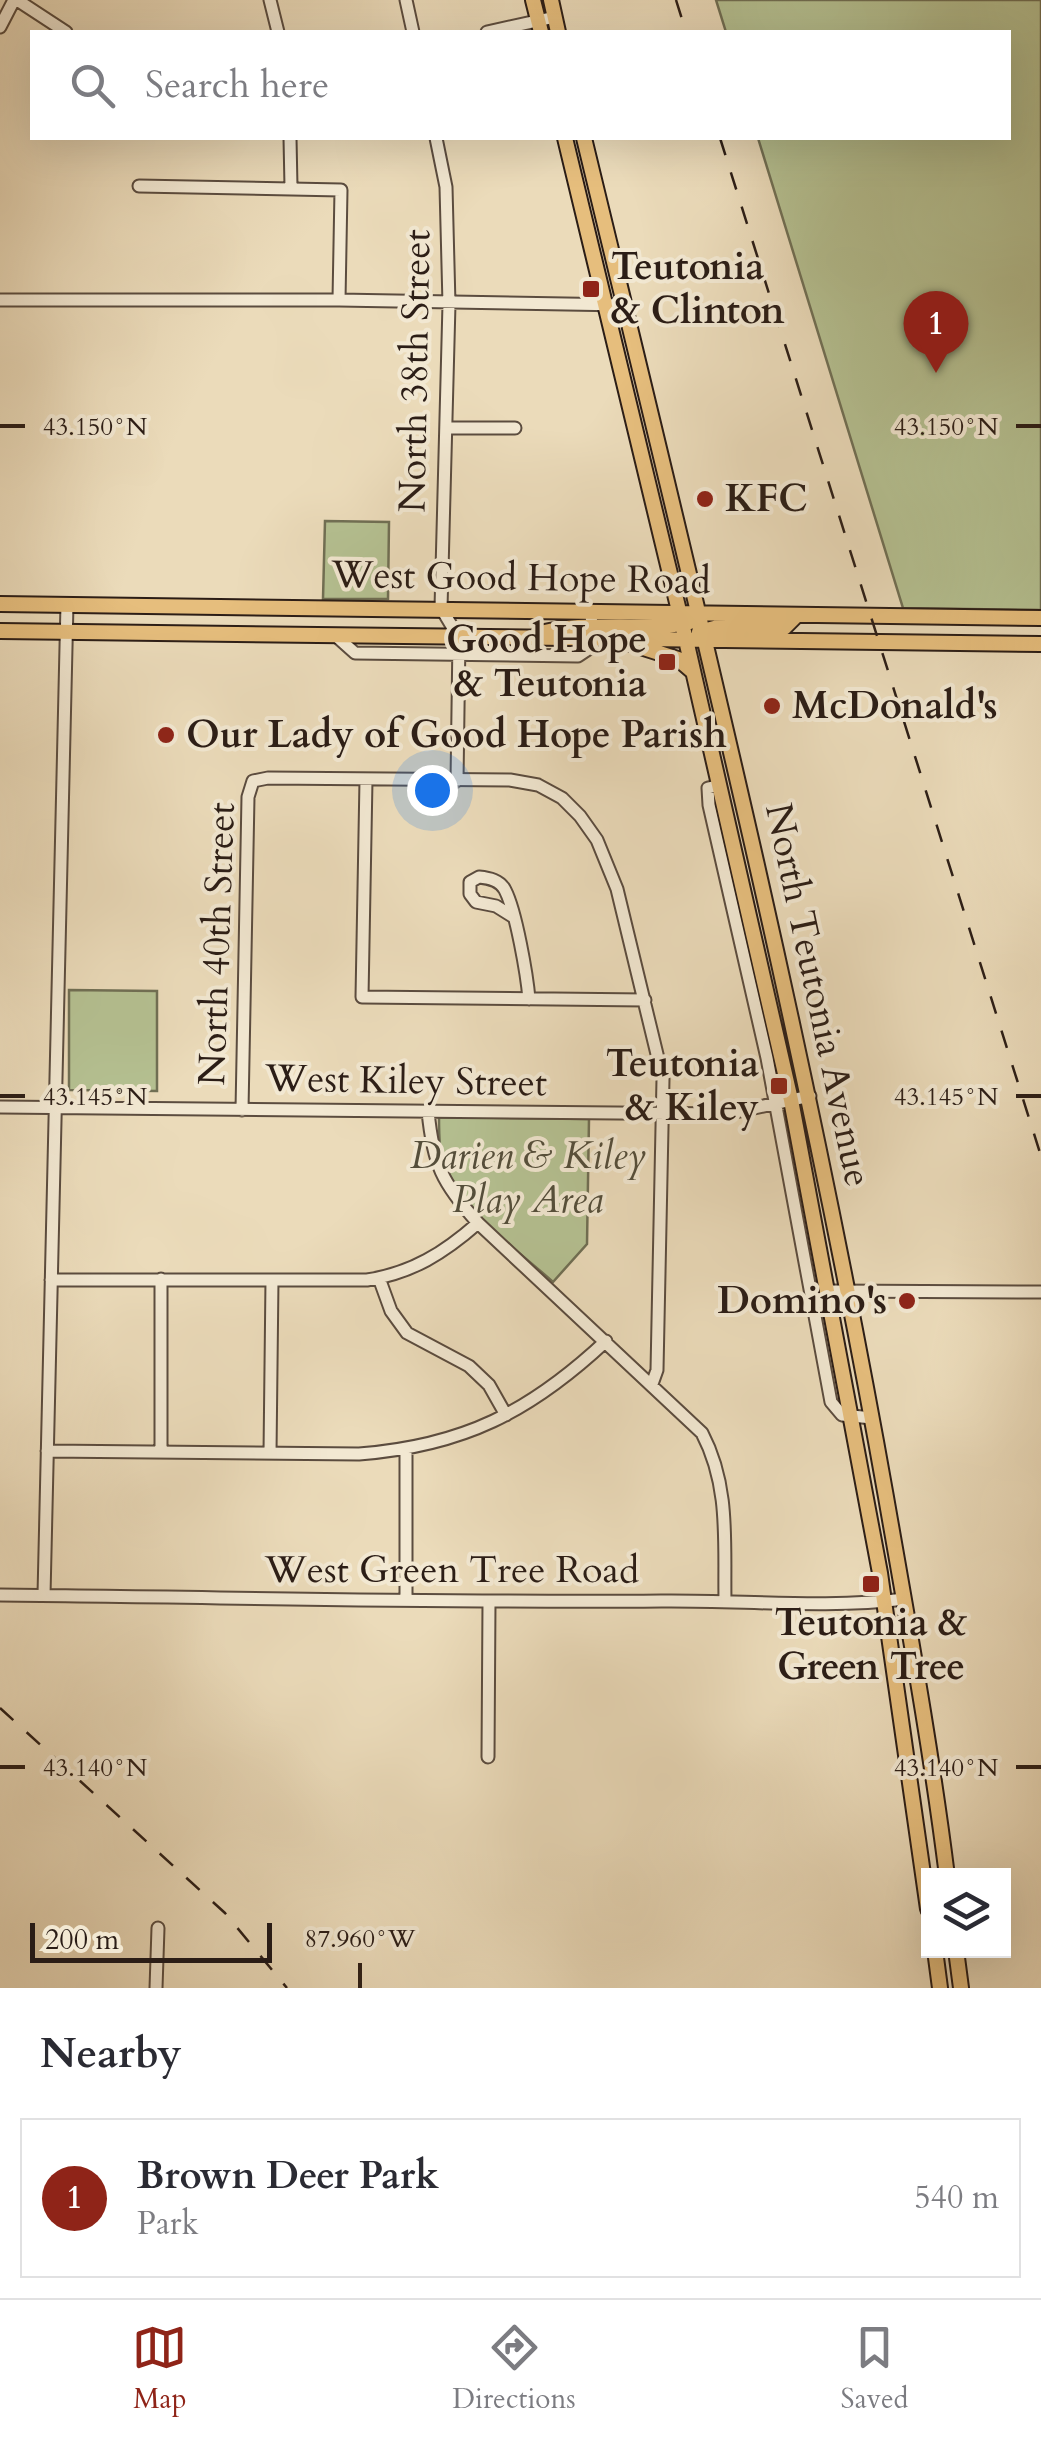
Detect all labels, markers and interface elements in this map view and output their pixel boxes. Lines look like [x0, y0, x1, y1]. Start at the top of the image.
search box [30, 30, 1011, 140]
icon: search [65, 58, 120, 113]
text: Search here [145, 59, 329, 111]
street label: North 38th Street [387, 229, 443, 513]
place label: Teutonia & Clinton [611, 241, 785, 337]
marker: Teutonia & Clinton [580, 278, 602, 300]
pin: 1 [904, 290, 968, 373]
text: 43.150°N [43, 410, 147, 444]
text: 43.150°N [894, 410, 998, 444]
place label: KFC [725, 473, 808, 525]
marker: KFC [694, 488, 716, 510]
street label: West Good Hope Road [330, 549, 711, 607]
place label: Good Hope & Teutonia [446, 614, 647, 710]
marker: Good Hope & Teutonia [656, 651, 678, 673]
place label: McDonald's [792, 680, 998, 732]
marker: McDonald's [761, 695, 783, 717]
place label: Our Lady of Good Hope Parish [186, 709, 727, 761]
marker: Our Lady of Good Hope Parish [155, 724, 177, 746]
your location [407, 765, 458, 816]
street label: North Teutonia Avenue [752, 799, 884, 1191]
street label: North 40th Street [186, 802, 248, 1086]
place label: Teutonia & Kiley [606, 1038, 759, 1134]
street label: West Kiley Street [264, 1053, 547, 1109]
marker: Teutonia & Kiley [768, 1075, 790, 1097]
text: 43.145°N [43, 1080, 147, 1114]
text: 43.145°N [894, 1080, 998, 1114]
park label: Darien & Kiley Play Area [410, 1130, 646, 1226]
place label: Domino's [717, 1275, 887, 1327]
marker: Domino's [896, 1290, 918, 1312]
street label: West Green Tree Road [264, 1544, 639, 1596]
marker: Teutonia & Green Tree [860, 1573, 882, 1595]
place label: Teutonia & Green Tree [774, 1597, 968, 1693]
text: 43.140°N [43, 1751, 147, 1785]
text: 43.140°N [894, 1751, 998, 1785]
map controls [921, 1868, 1011, 1958]
button: layers [921, 1868, 1011, 1958]
scale bar [30, 1918, 272, 1962]
text: 200 m [45, 1921, 119, 1959]
text: 87.960°W [305, 1922, 416, 1956]
text: Nearby [40, 2025, 182, 2082]
text: Brown Deer Park [137, 2150, 439, 2202]
text: 1 [66, 2176, 83, 2220]
text: 540 m [914, 2176, 999, 2220]
text: Park [137, 2202, 199, 2246]
tab: Map [132, 2320, 187, 2418]
tab: Directions [452, 2320, 576, 2418]
tab: Saved [841, 2320, 909, 2418]

